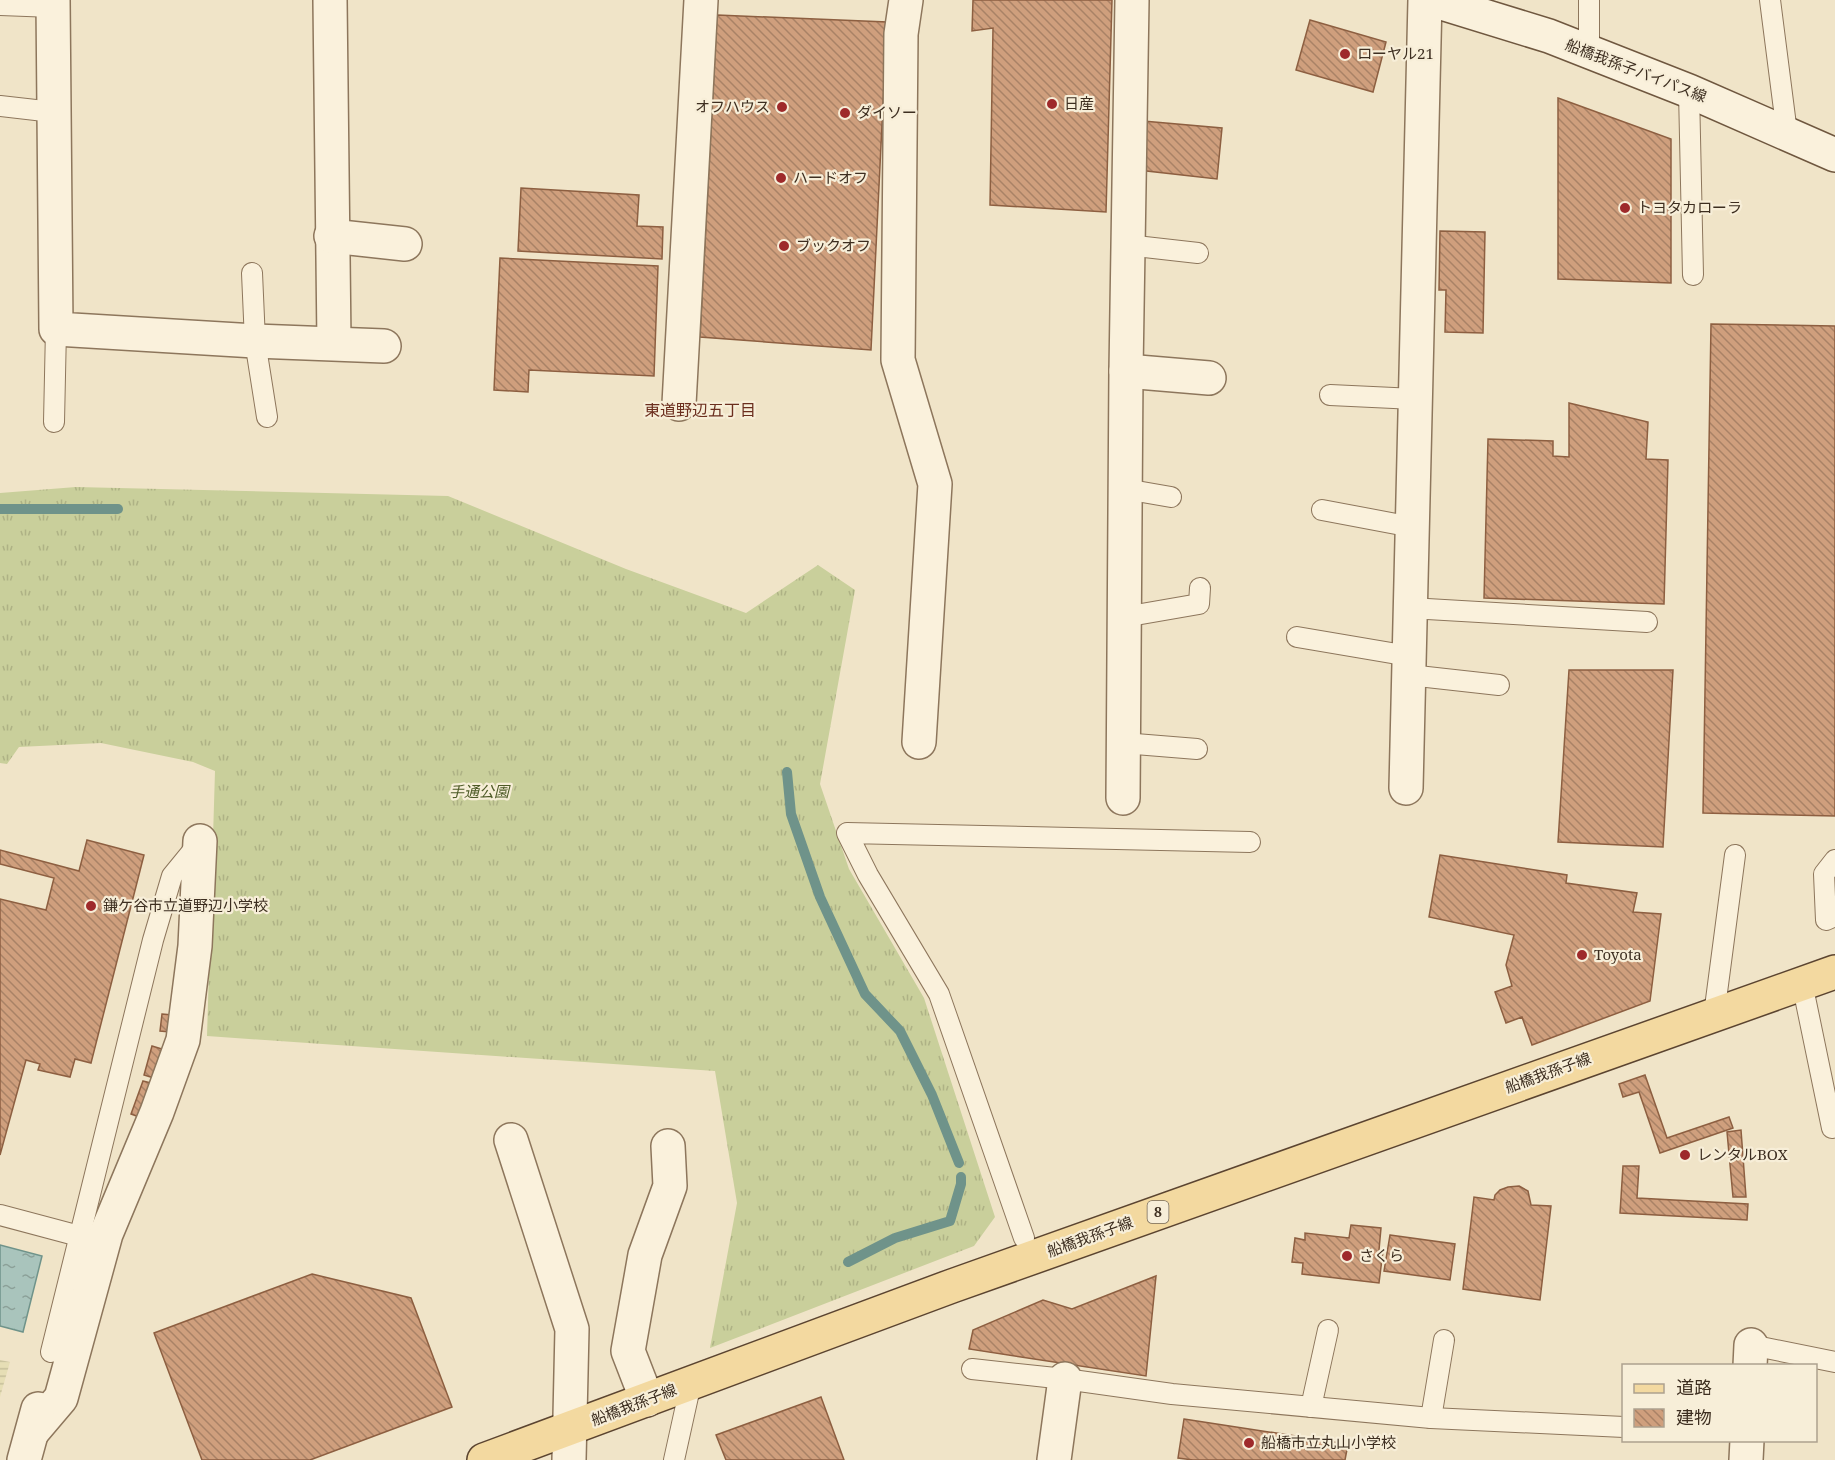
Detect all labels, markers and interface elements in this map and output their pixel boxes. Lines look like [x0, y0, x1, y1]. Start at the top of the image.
street label: 船橋我孫子バイパス線 [1563, 34, 1710, 106]
place label: ローヤル21 [1357, 43, 1434, 63]
marker: ローヤル21 [1338, 47, 1352, 61]
place label: 日産 [1064, 93, 1094, 113]
place label: オフハウス [695, 96, 770, 116]
marker: 日産 [1045, 97, 1059, 111]
marker: オフハウス [775, 100, 789, 114]
place label: ダイソー [857, 102, 917, 122]
marker: ダイソー [838, 106, 852, 120]
place label: ハードオフ [793, 167, 868, 187]
marker: ハードオフ [774, 171, 788, 185]
place label: トヨタカローラ [1637, 197, 1742, 217]
marker: トヨタカローラ [1618, 201, 1632, 215]
place label: ブックオフ [796, 235, 871, 255]
marker: ブックオフ [777, 239, 791, 253]
district label: 東道野辺五丁目 [644, 399, 756, 421]
park label: 手通公園 [449, 781, 511, 801]
place label: 鎌ケ谷市立道野辺小学校 [103, 895, 268, 915]
marker: 鎌ケ谷市立道野辺小学校 [84, 899, 98, 913]
place label: Toyota [1594, 944, 1642, 964]
marker: Toyota [1575, 948, 1589, 962]
street label: 船橋我孫子線 [1502, 1047, 1593, 1097]
place label: レンタルBOX [1697, 1144, 1788, 1164]
marker: レンタルBOX [1678, 1148, 1692, 1162]
road number: 8 [1148, 1201, 1168, 1223]
street label: 船橋我孫子線 [1044, 1211, 1135, 1261]
place label: さくら [1359, 1245, 1404, 1265]
marker: さくら [1340, 1249, 1354, 1263]
legend [1622, 1364, 1817, 1442]
text: 道路 [1676, 1375, 1712, 1399]
street label: 船橋我孫子線 [588, 1379, 679, 1430]
text: 建物 [1676, 1405, 1712, 1429]
place label: 船橋市立丸山小学校 [1261, 1432, 1396, 1452]
marker: 船橋市立丸山小学校 [1242, 1436, 1256, 1450]

